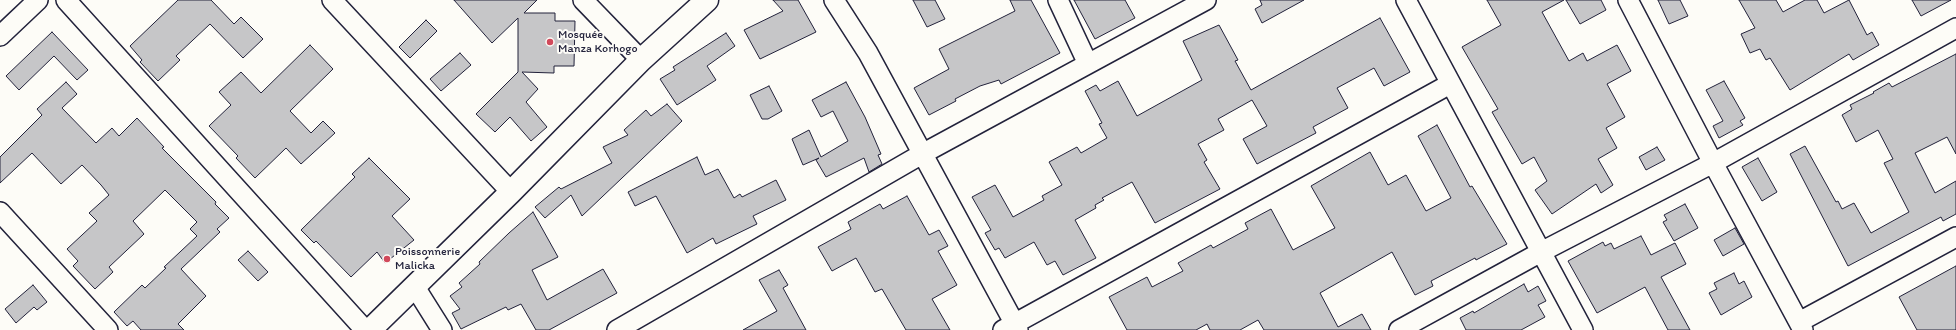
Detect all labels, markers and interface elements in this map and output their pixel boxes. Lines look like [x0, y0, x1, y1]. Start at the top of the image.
place label: Mosquée Manza Korhogo [558, 28, 638, 56]
marker: Mosquée Manza Korhogo [545, 37, 555, 47]
place label: Poissonnerie Malicka [395, 245, 460, 273]
marker: Poissonnerie Malicka [382, 254, 392, 264]

